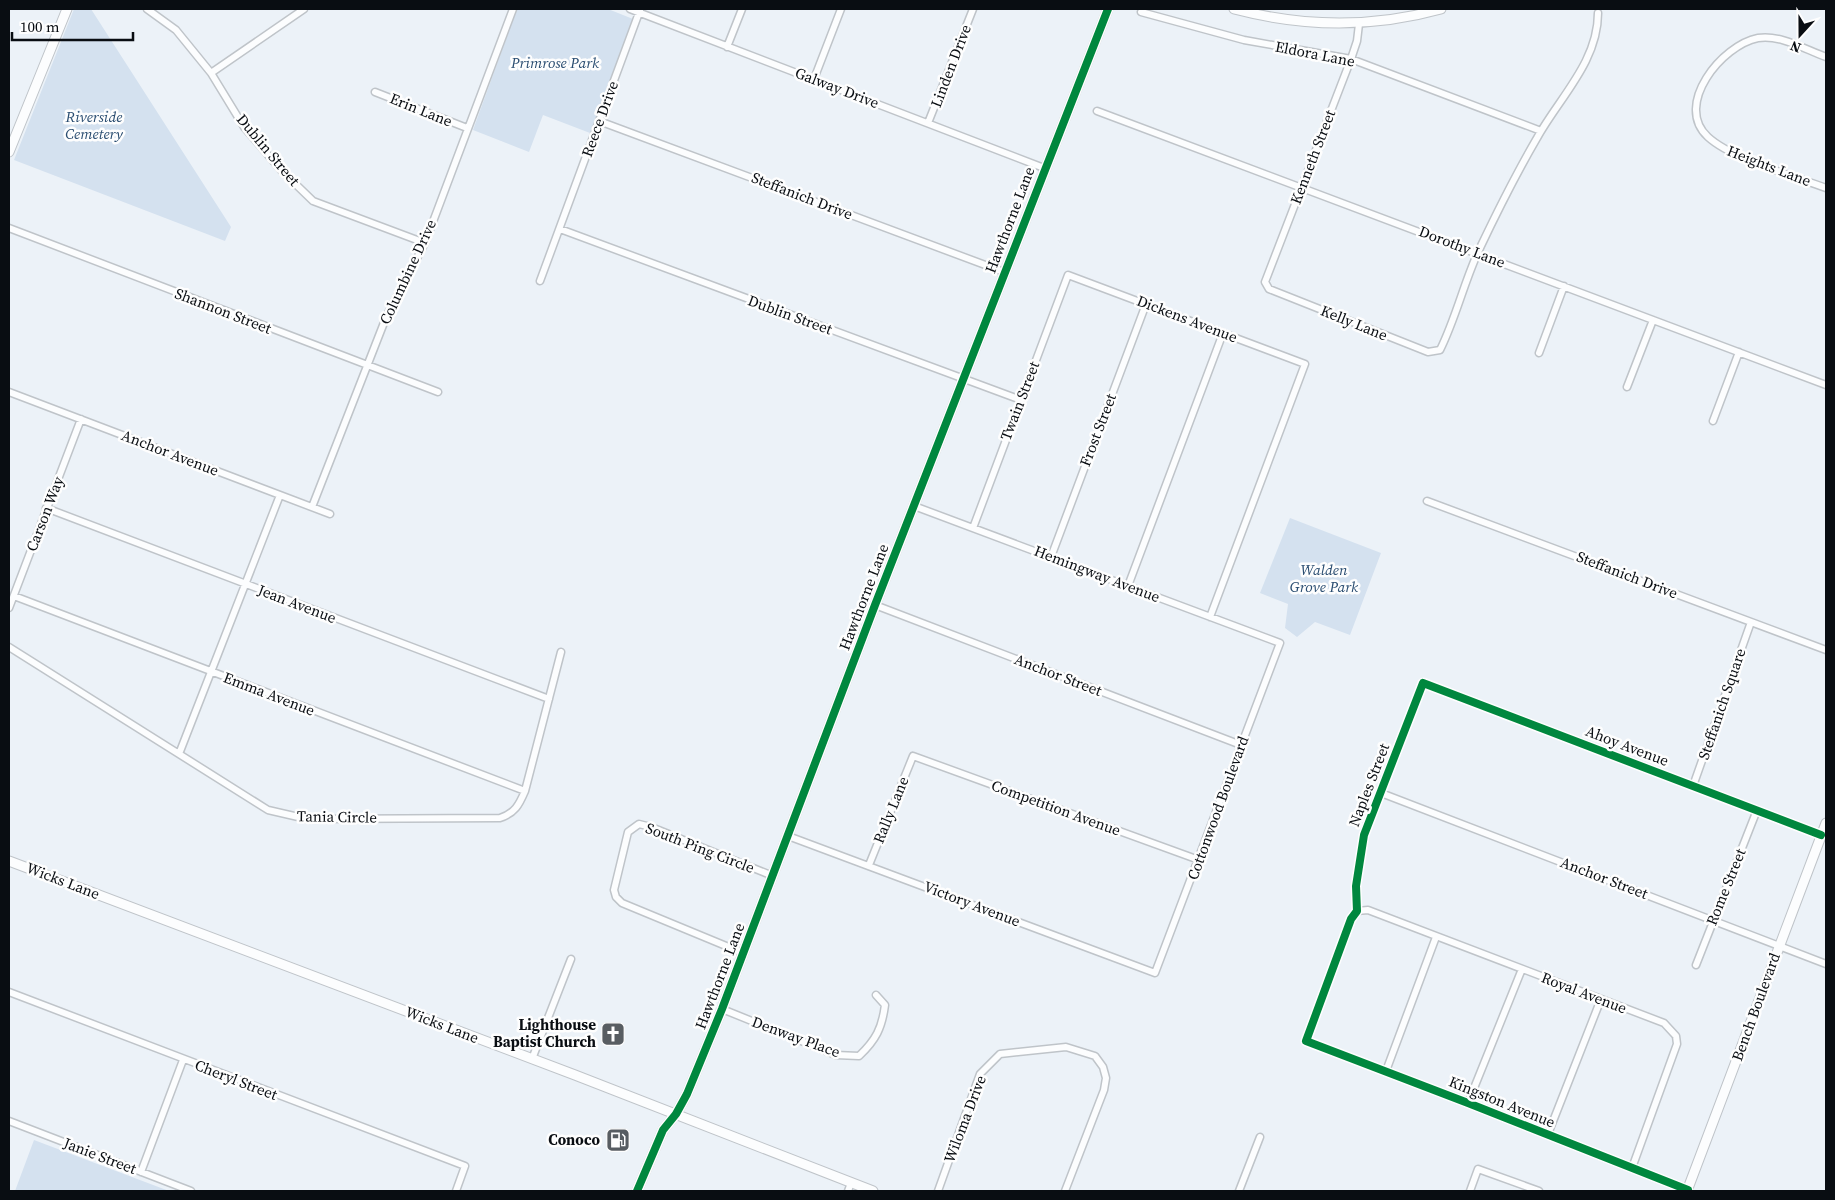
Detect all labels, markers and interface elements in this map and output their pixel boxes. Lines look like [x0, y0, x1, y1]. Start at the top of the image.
scale bar [12, 10, 134, 42]
north arrow [1775, 10, 1825, 60]
text: 100 m [20, 16, 60, 37]
street label: Linden Drive [925, 21, 976, 110]
street label: Eldora Lane [1273, 35, 1357, 72]
text: N [1787, 36, 1804, 58]
park label: Primrose Park [510, 52, 600, 73]
street label: Galway Drive [792, 62, 882, 113]
street label: Reece Drive [576, 78, 623, 160]
street label: Erin Lane [387, 87, 456, 132]
park label: Riverside Cemetery [65, 106, 124, 144]
street label: Kenneth Street [1285, 107, 1340, 207]
street label: Dublin Street [232, 109, 305, 190]
street label: Heights Lane [1724, 140, 1814, 191]
street label: Hawthorne Lane [980, 163, 1040, 276]
street label: Steffanich Drive [749, 167, 856, 225]
street label: Columbine Drive [374, 216, 441, 328]
street label: Dorothy Lane [1416, 220, 1509, 273]
street label: Shannon Street [172, 282, 275, 339]
street label: Dublin Street [745, 290, 835, 340]
street label: Dickens Avenue [1134, 290, 1241, 347]
street label: Kelly Lane [1318, 300, 1391, 346]
street label: Twain Street [995, 358, 1044, 443]
street label: Frost Street [1074, 390, 1121, 469]
street label: Anchor Avenue [119, 424, 222, 481]
street label: Carson Way [21, 473, 69, 554]
street label: Hawthorne Lane [834, 540, 894, 653]
street label: Hemingway Avenue [1031, 540, 1163, 607]
street label: Steffanich Drive [1574, 546, 1681, 604]
park label: Walden Grove Park [1290, 559, 1359, 597]
street label: Jean Avenue [254, 579, 340, 628]
street label: Steffanich Square [1693, 645, 1751, 762]
street label: Anchor Street [1011, 648, 1105, 701]
street label: Emma Avenue [220, 666, 318, 721]
street label: Ahoy Avenue [1583, 720, 1672, 771]
street label: Cottonwood Boulevard [1182, 732, 1254, 883]
street label: Naples Street [1343, 740, 1394, 830]
street label: Rally Lane [868, 773, 914, 846]
street label: Competition Avenue [989, 774, 1124, 841]
street label: Tania Circle [297, 805, 378, 828]
street label: South Ping Circle [643, 817, 758, 878]
street label: Rome Street [1701, 845, 1751, 928]
street label: Anchor Street [1557, 851, 1651, 904]
street label: Wicks Lane [23, 857, 103, 904]
street label: Victory Avenue [921, 876, 1024, 932]
street label: Hawthorne Lane [690, 919, 750, 1032]
street label: Bench Boulevard [1726, 949, 1785, 1064]
street label: Royal Avenue [1538, 967, 1630, 1019]
street label: Wicks Lane [402, 1001, 482, 1048]
street label: Denway Place [749, 1011, 844, 1062]
place label: Lighthouse Baptist Church [493, 1014, 596, 1052]
church icon: Lighthouse Baptist Church [600, 1021, 626, 1047]
street label: Cheryl Street [192, 1054, 281, 1105]
street label: Kingston Avenue [1446, 1071, 1559, 1133]
street label: Wiloma Drive [938, 1072, 991, 1166]
fuel station icon: Conoco [605, 1127, 631, 1153]
place label: Conoco [548, 1129, 601, 1150]
street label: Janie Street [60, 1132, 140, 1179]

